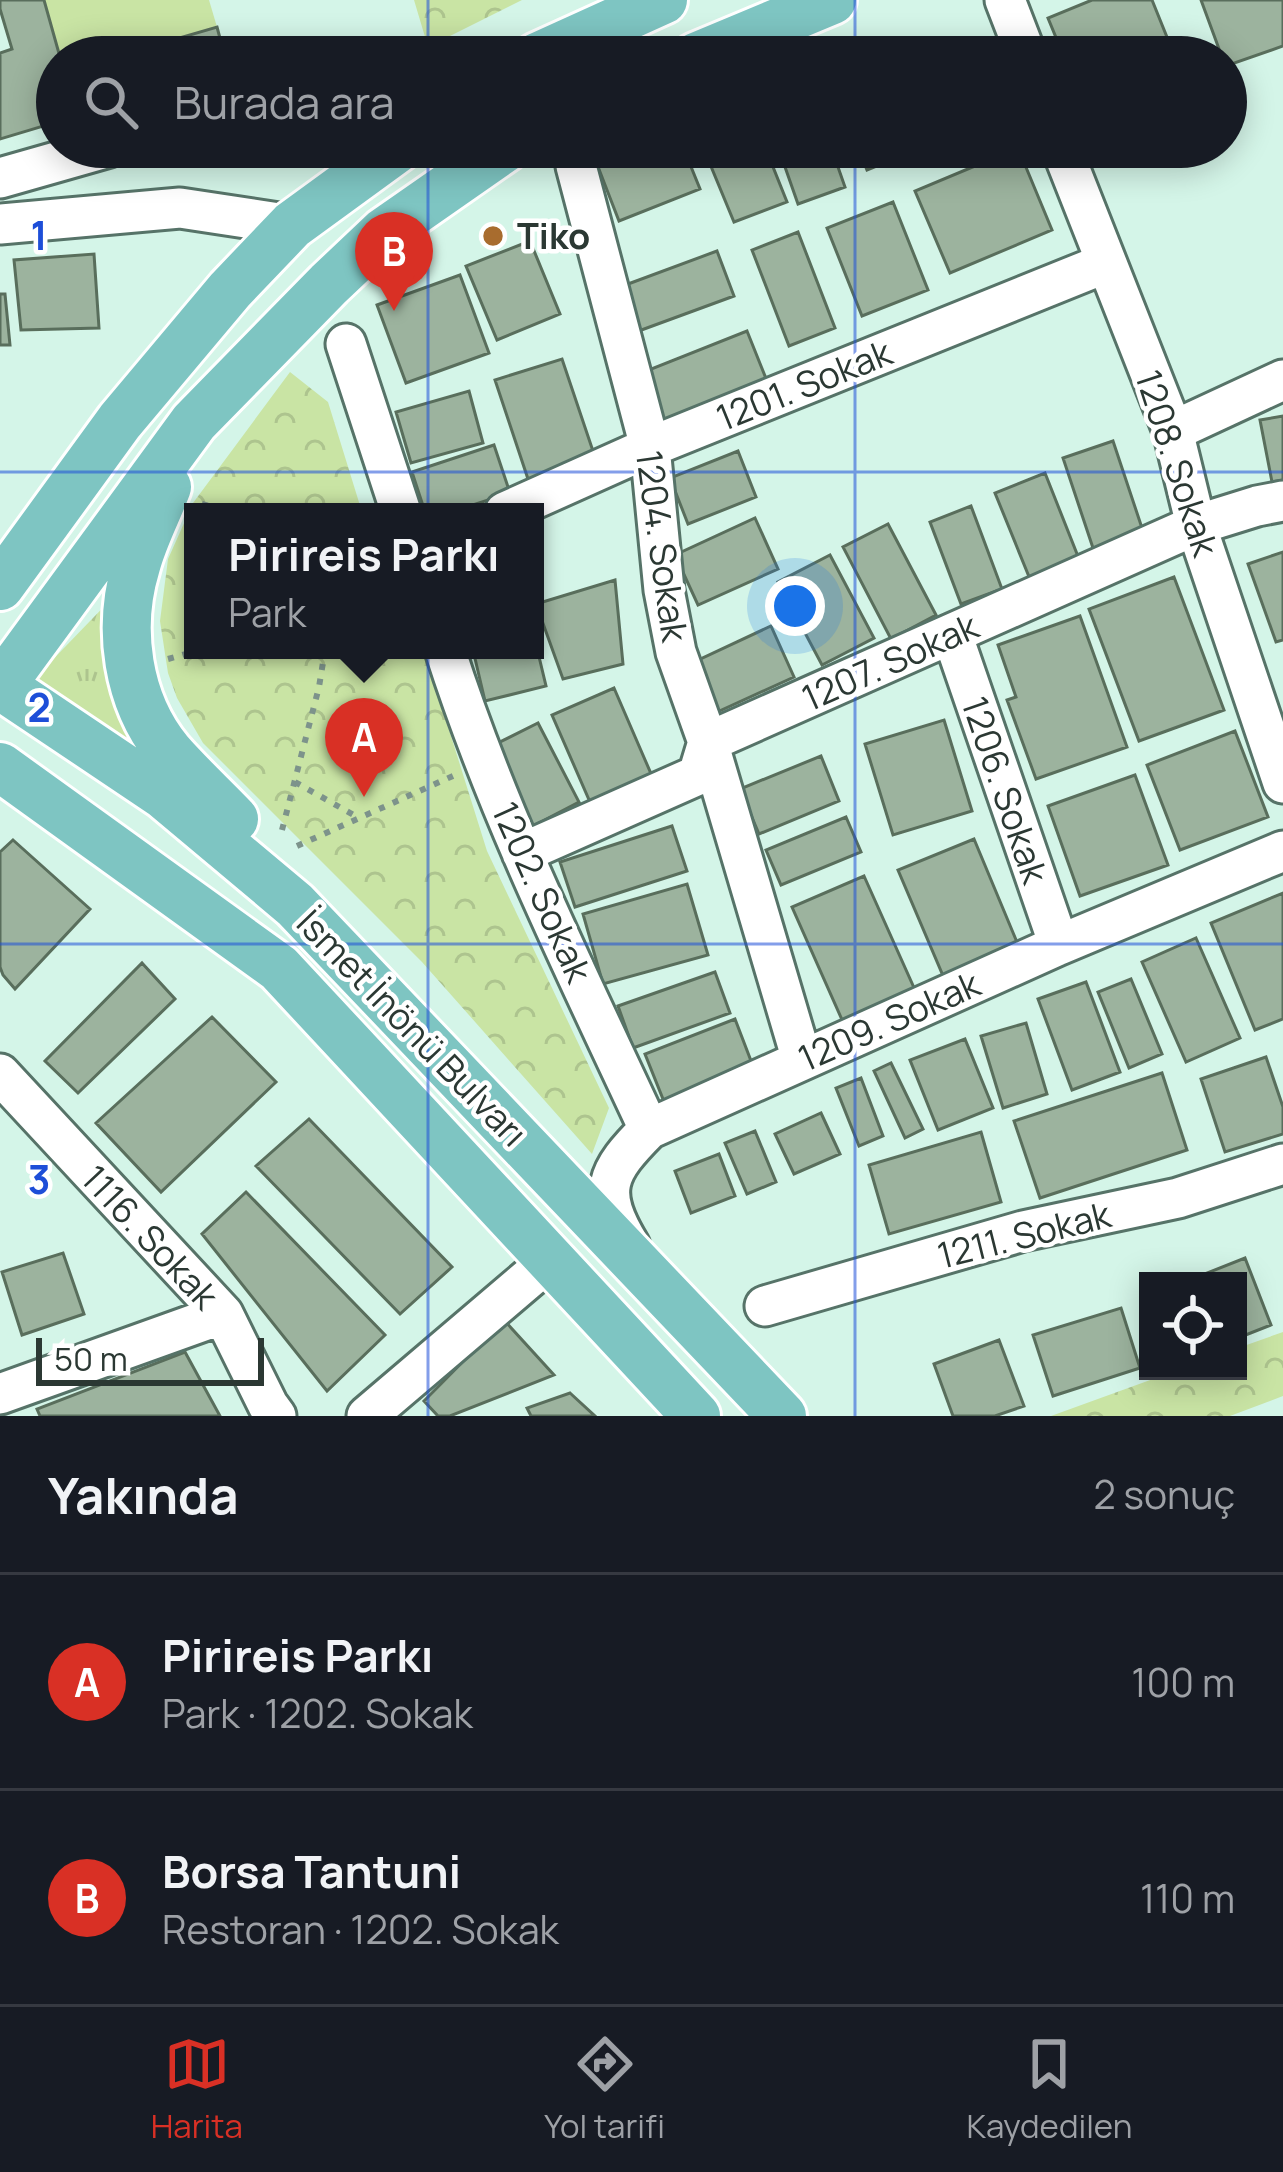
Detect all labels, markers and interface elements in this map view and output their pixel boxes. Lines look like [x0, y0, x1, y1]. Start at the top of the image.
search box [36, 36, 1247, 168]
icon: search [78, 69, 144, 135]
text: Burada ara [174, 71, 395, 133]
text: 1 [30, 208, 48, 262]
place label: Тiko [517, 211, 590, 260]
pin: B [355, 212, 433, 311]
marker: Тiko [480, 223, 506, 249]
street label: 1201. Sokak [709, 327, 900, 442]
street label: 1208. Sokak [1124, 364, 1231, 563]
street label: 1204. Sokak [625, 447, 700, 646]
popup [184, 503, 544, 659]
text: Pirireis Parkı [228, 523, 500, 585]
your location [765, 576, 825, 636]
text: Park [228, 585, 306, 639]
street label: 1207. Sokak [794, 601, 987, 722]
text: 2 [27, 680, 51, 734]
street label: 1206. Sokak [951, 690, 1061, 891]
pin: A [325, 698, 403, 797]
street label: 1202. Sokak [481, 794, 604, 991]
street label: İsmet İnönü Bulvarı [286, 899, 538, 1157]
street label: 1209. Sokak [790, 958, 988, 1082]
text: 3 [28, 1152, 50, 1206]
street label: 1116. Sokak [71, 1154, 230, 1320]
street label: 1211. Sokak [932, 1189, 1117, 1280]
map controls [1139, 1272, 1247, 1380]
button: locate [1139, 1272, 1247, 1380]
scale bar [36, 1332, 264, 1385]
text: 50 m [54, 1336, 128, 1381]
text: Yakında [48, 1460, 239, 1529]
text: 2 sonuç [1094, 1467, 1235, 1521]
text: Pirireis Parkı [162, 1624, 433, 1686]
text: A [74, 1655, 100, 1709]
text: 100 m [1131, 1655, 1235, 1709]
text: Park · 1202. Sokak [162, 1686, 473, 1740]
text: Borsa Tantuni [162, 1840, 461, 1902]
text: B [75, 1871, 99, 1925]
text: 110 m [1140, 1871, 1235, 1925]
text: Restoran · 1202. Sokak [162, 1902, 559, 1956]
tab: Harita [151, 2031, 243, 2148]
tab: Yol tarifi [544, 2031, 665, 2148]
tab: Kaydedilen [966, 2031, 1132, 2148]

